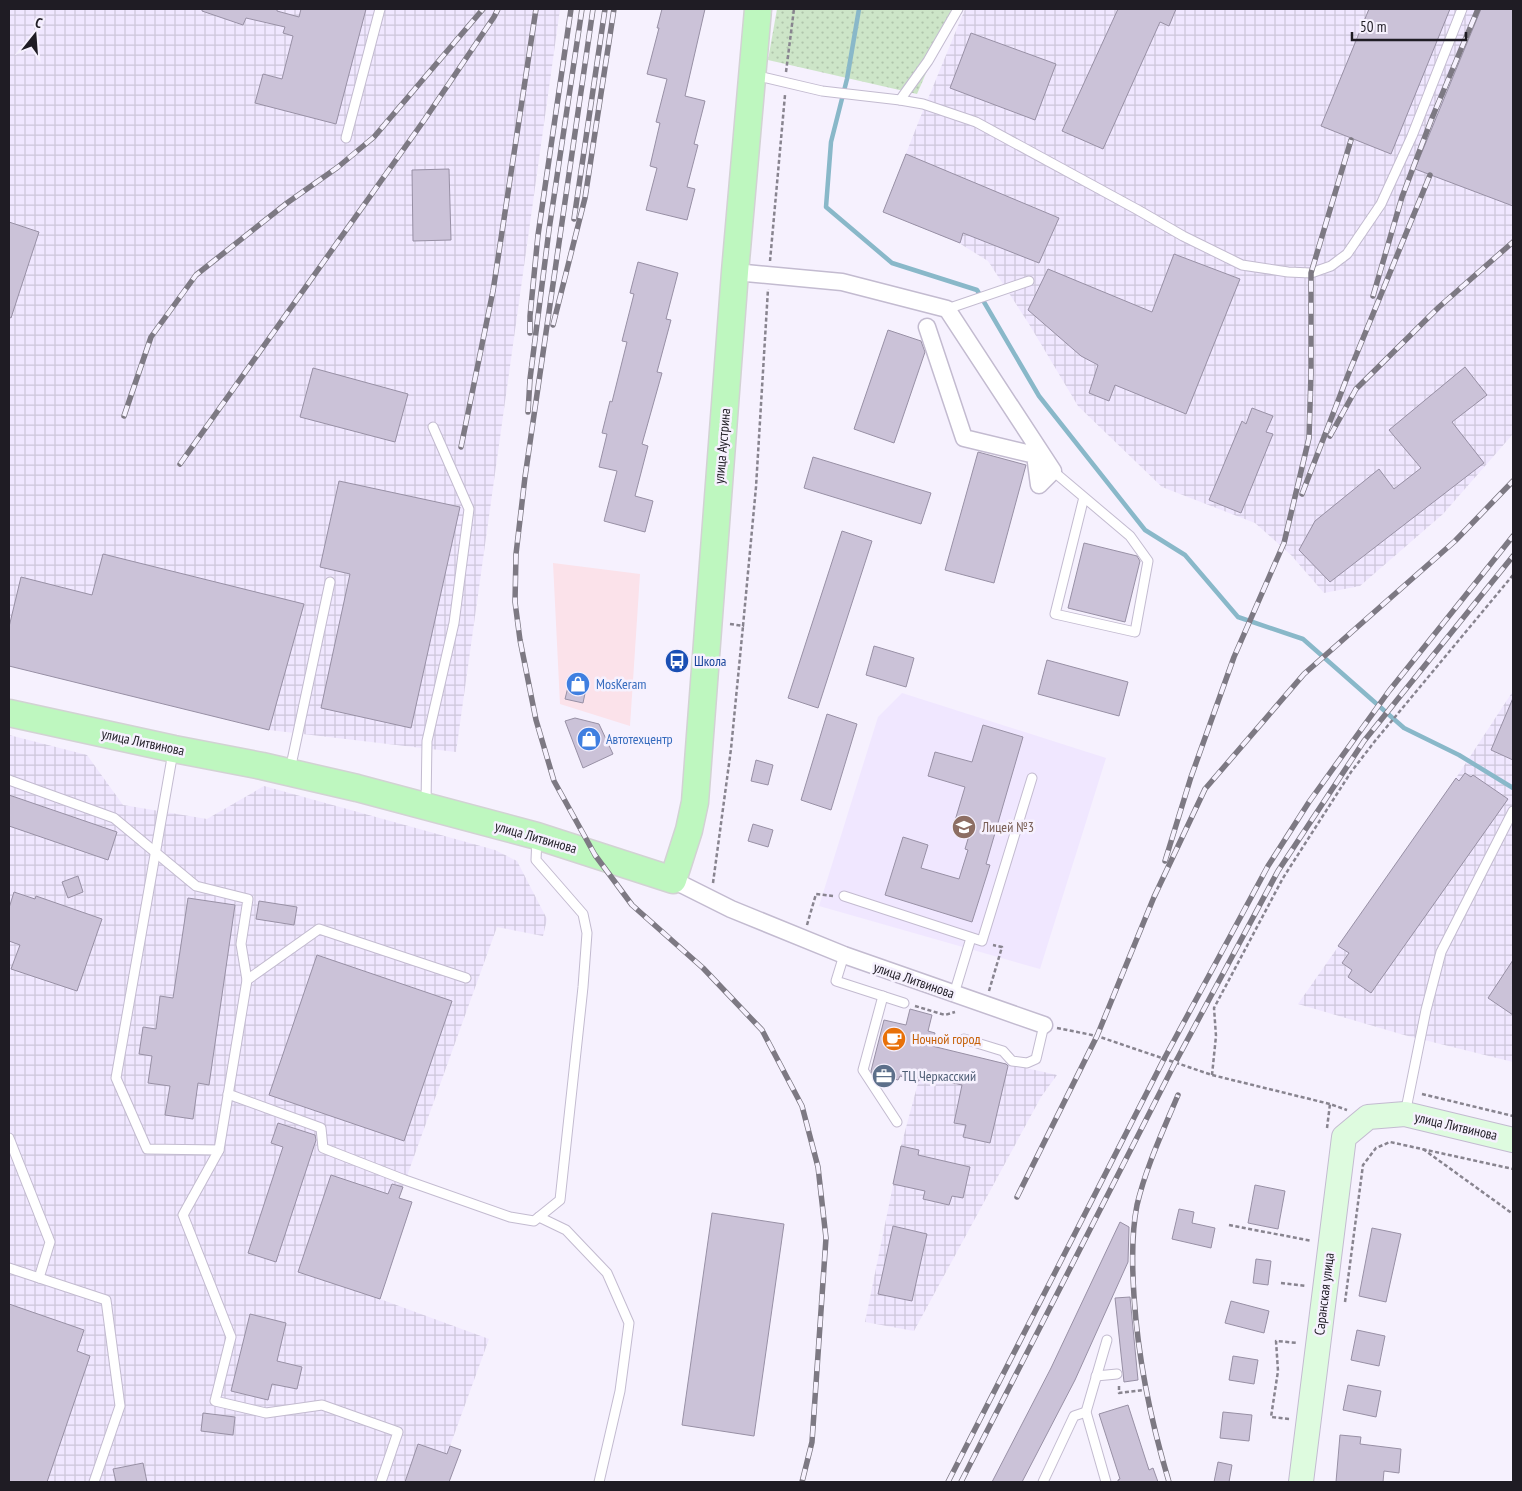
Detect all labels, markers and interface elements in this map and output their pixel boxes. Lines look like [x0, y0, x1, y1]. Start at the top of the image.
north arrow [10, 10, 60, 60]
scale bar [1352, 10, 1466, 42]
text: С [33, 13, 45, 32]
text: 50 m [1360, 17, 1386, 36]
street label: улица Аустрина [710, 407, 734, 485]
bus stop icon: Школа [664, 648, 690, 674]
place label: Школа [694, 652, 726, 670]
shop icon: MosKeram [565, 671, 591, 697]
place label: MosKeram [596, 675, 646, 693]
street label: улица Литвинова [100, 724, 186, 760]
shop icon: Автотехцентр [576, 726, 602, 752]
place label: Автотехцентр [606, 730, 673, 748]
school or university icon: Лицей №3 [951, 814, 977, 840]
street label: улица Литвинова [493, 817, 579, 857]
place label: Лицей №3 [981, 818, 1034, 836]
street label: улица Литвинова [871, 958, 957, 1002]
cafe icon: Ночной город [881, 1026, 907, 1052]
place label: Ночной город [912, 1030, 981, 1048]
office icon: ТЦ Черкасский [871, 1063, 897, 1089]
place label: ТЦ Черкасский [902, 1067, 976, 1085]
street label: улица Литвинова [1413, 1108, 1499, 1144]
street label: Саранская улица [1310, 1252, 1338, 1336]

